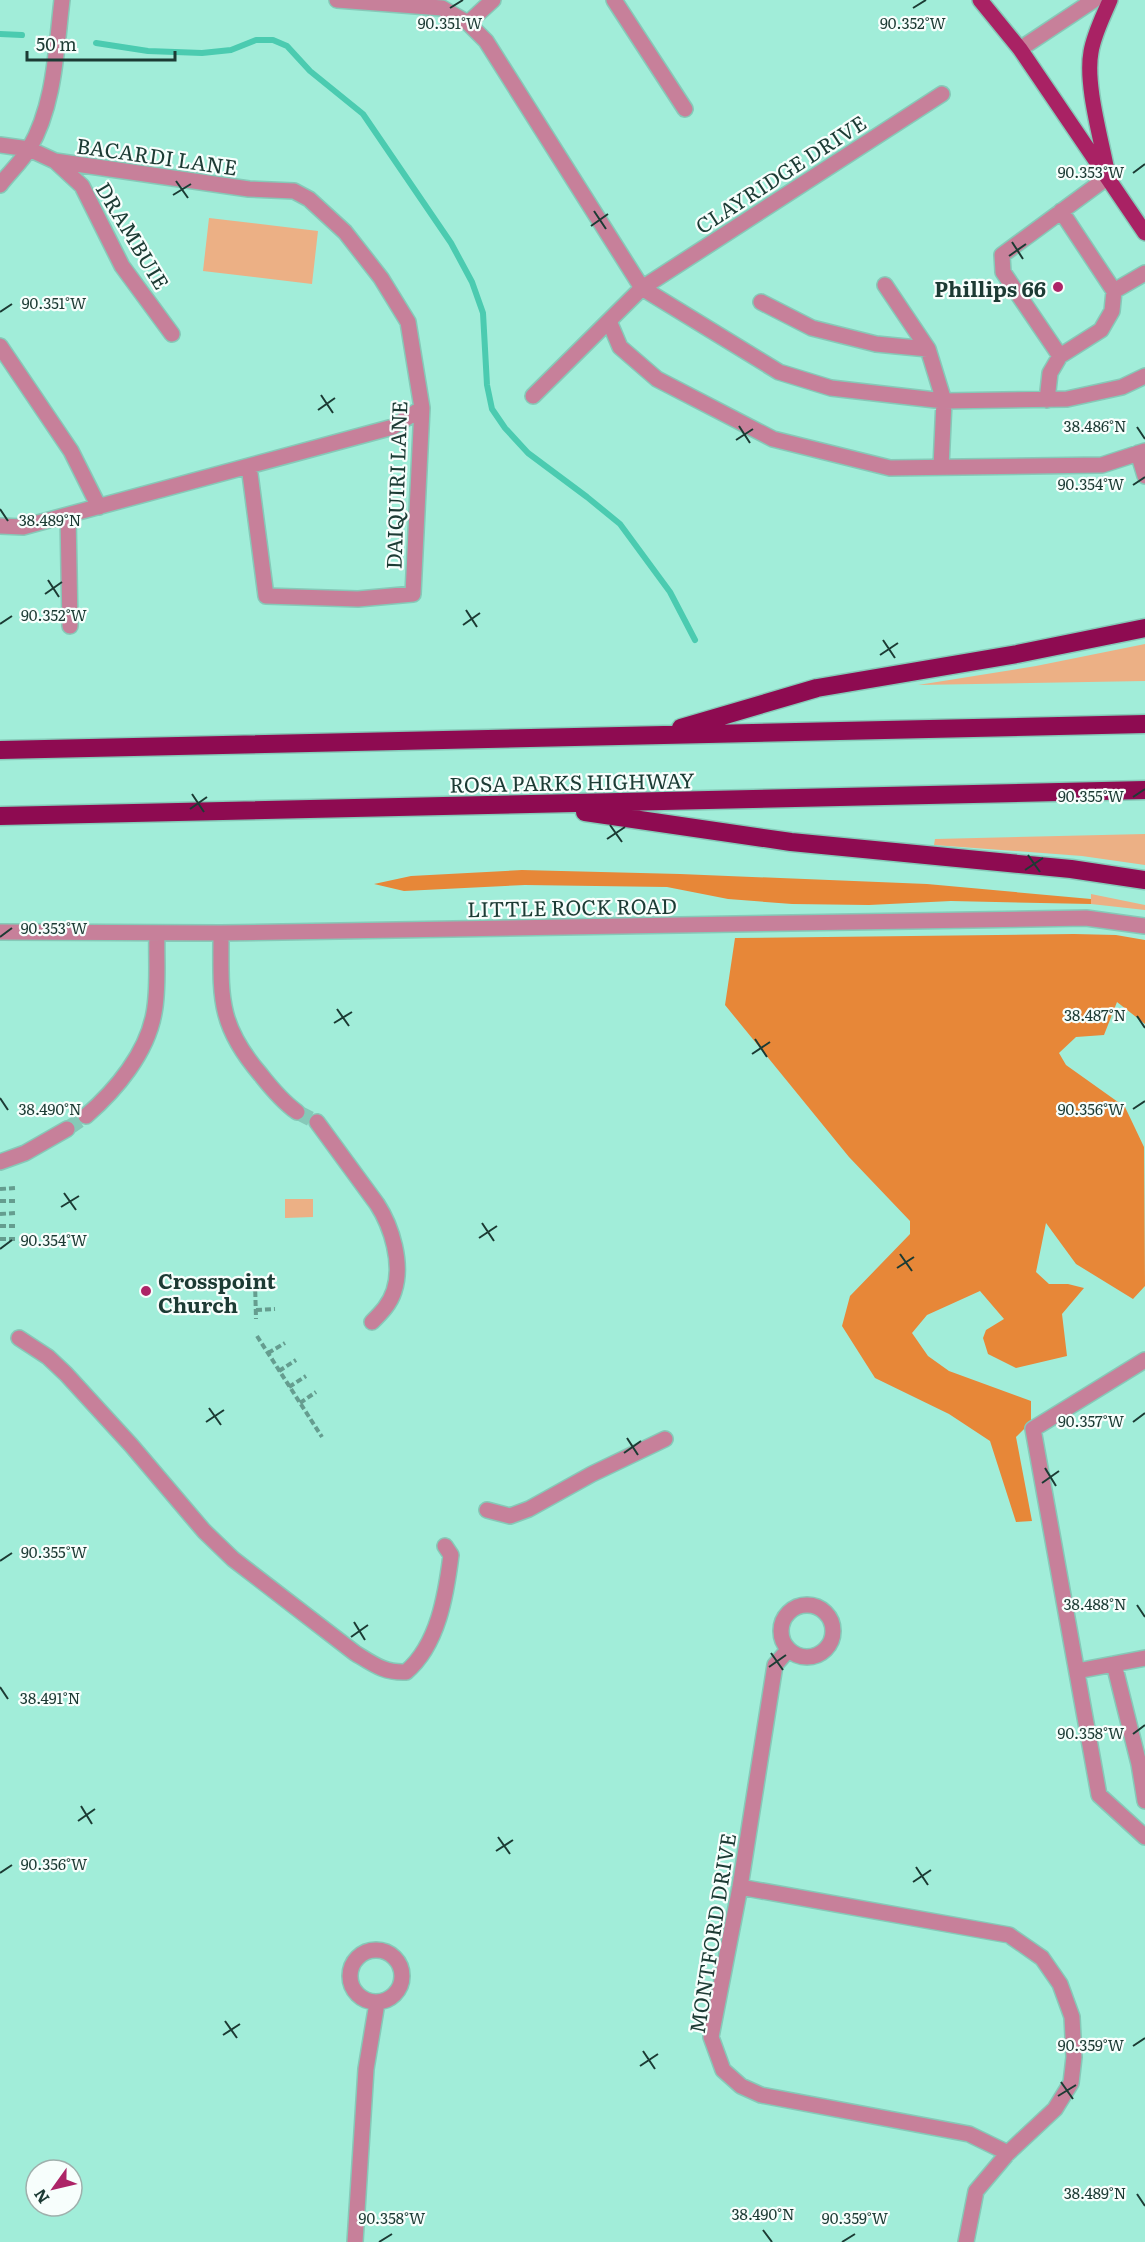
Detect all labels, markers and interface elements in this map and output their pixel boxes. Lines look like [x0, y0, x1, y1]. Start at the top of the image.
text: 90.351°W [418, 11, 483, 34]
text: 90.352°W [880, 11, 947, 34]
scale bar [27, 24, 176, 62]
text: 50 m [36, 30, 77, 57]
street label: CLAYRIDGE DRIVE [688, 106, 872, 240]
street label: BACARDI LANE [75, 128, 239, 182]
text: 90.353°W [1058, 160, 1125, 183]
street label: DRAMBUIE [90, 175, 178, 295]
place label: Phillips 66 [934, 272, 1046, 303]
marker: Phillips 66 [1051, 280, 1065, 294]
text: 90.351°W [22, 291, 87, 314]
street label: DAIQUIRI LANE [377, 400, 413, 570]
text: 38.486°N [1064, 414, 1126, 437]
text: 90.354°W [1058, 472, 1125, 495]
text: 38.489°N [19, 508, 81, 531]
text: 90.352°W [21, 603, 88, 626]
street label: ROSA PARKS HIGHWAY [449, 763, 695, 799]
text: 90.355°W [1058, 784, 1125, 807]
street label: LITTLE ROCK ROAD [467, 889, 677, 923]
text: 90.353°W [21, 916, 88, 939]
text: 38.487°N [1064, 1003, 1126, 1026]
text: 38.490°N [18, 1097, 82, 1120]
text: 90.356°W [1058, 1097, 1125, 1120]
text: 90.354°W [21, 1228, 88, 1251]
place label: Crosspoint Church [158, 1264, 276, 1319]
marker: Crosspoint Church [139, 1284, 153, 1298]
text: 90.357°W [1058, 1409, 1125, 1432]
text: 90.355°W [21, 1540, 88, 1563]
text: 38.488°N [1063, 1592, 1127, 1615]
text: 38.491°N [20, 1686, 80, 1709]
text: 90.358°W [1058, 1721, 1125, 1744]
street label: MONTFORD DRIVE [680, 1831, 742, 2035]
text: 90.356°W [21, 1852, 88, 1875]
text: 90.359°W [1058, 2033, 1125, 2056]
north arrow [24, 2158, 84, 2218]
text: 38.489°N [1064, 2181, 1126, 2204]
text: N [27, 2185, 54, 2209]
text: 38.490°N [731, 2202, 795, 2225]
text: 90.358°W [359, 2206, 426, 2229]
text: 90.359°W [822, 2206, 889, 2229]

